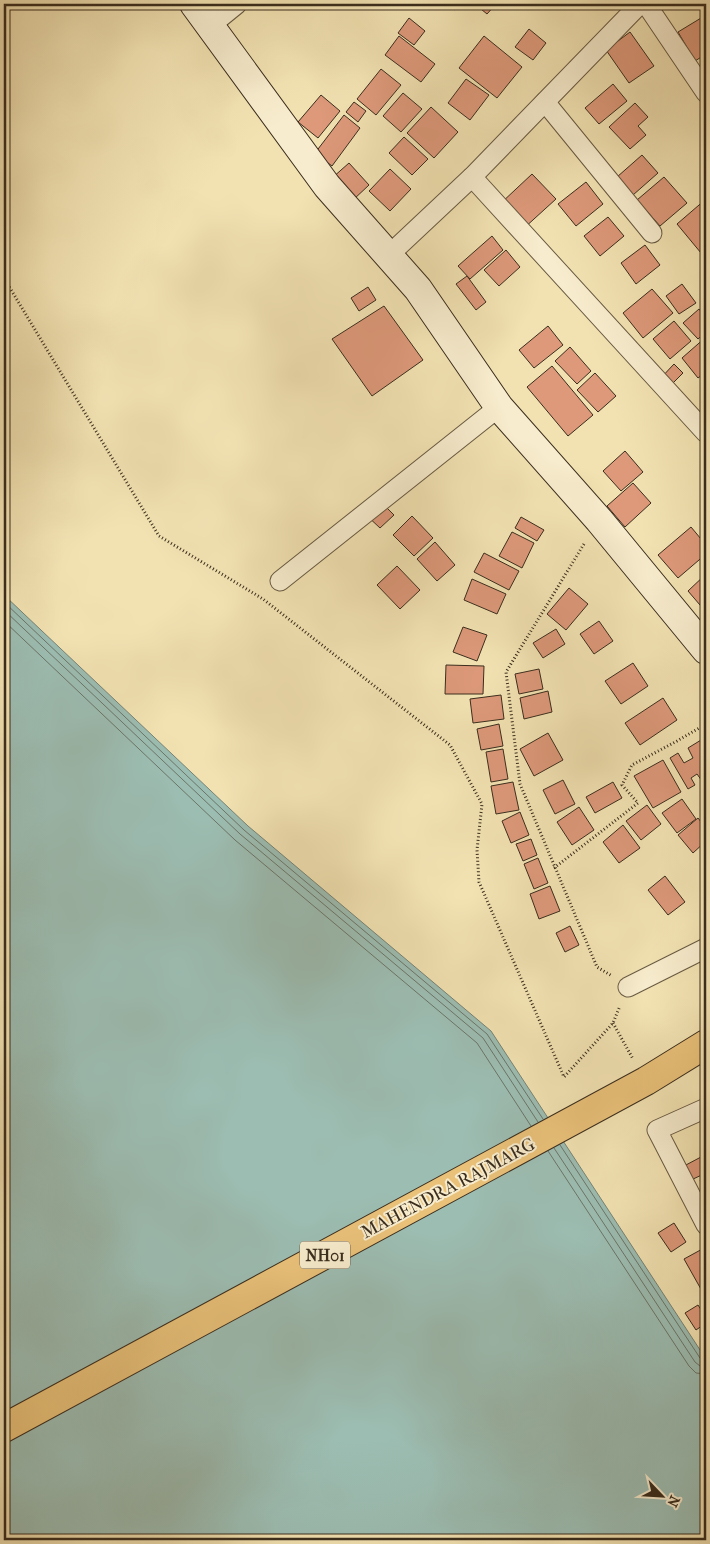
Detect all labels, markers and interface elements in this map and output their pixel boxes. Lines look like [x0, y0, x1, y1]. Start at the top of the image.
street label: MAHENDRA RAJMARG [358, 1134, 539, 1243]
road number: NH01 [300, 1242, 350, 1268]
north arrow [638, 1472, 688, 1522]
text: N [663, 1493, 683, 1510]

